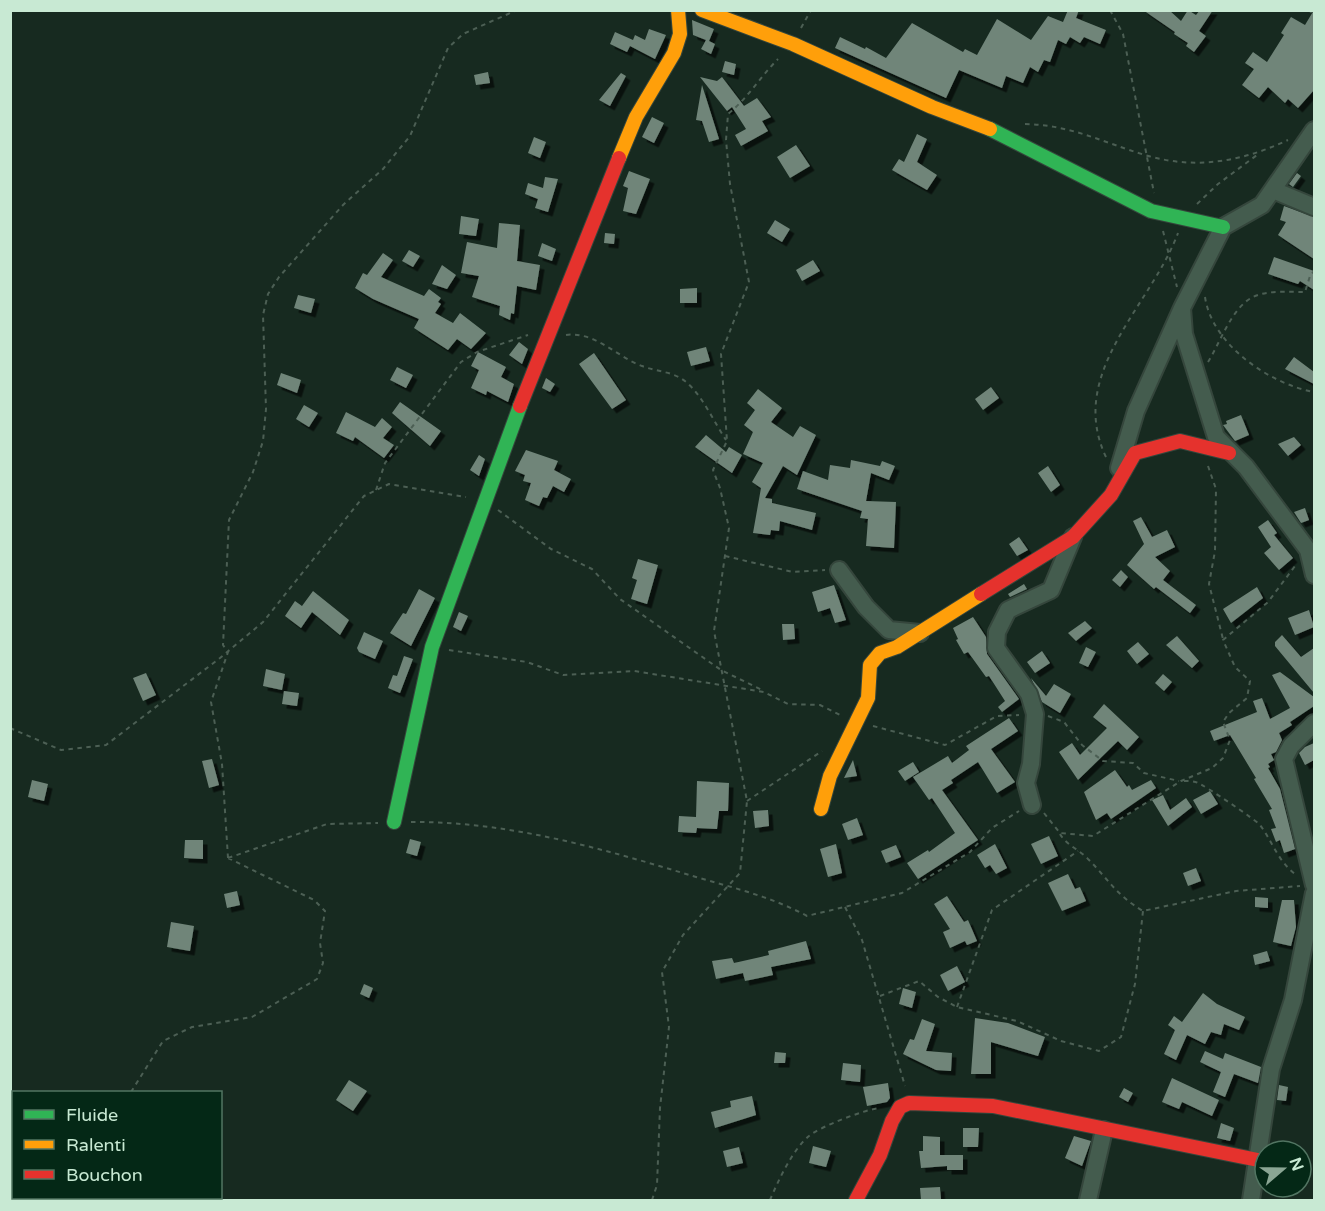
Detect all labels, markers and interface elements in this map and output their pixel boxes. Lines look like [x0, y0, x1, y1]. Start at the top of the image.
legend [12, 1091, 222, 1199]
text: Fluide [66, 1104, 118, 1126]
text: Ralenti [66, 1134, 126, 1156]
north arrow [1253, 1139, 1313, 1199]
text: N [1285, 1155, 1308, 1174]
text: Bouchon [66, 1164, 143, 1186]

